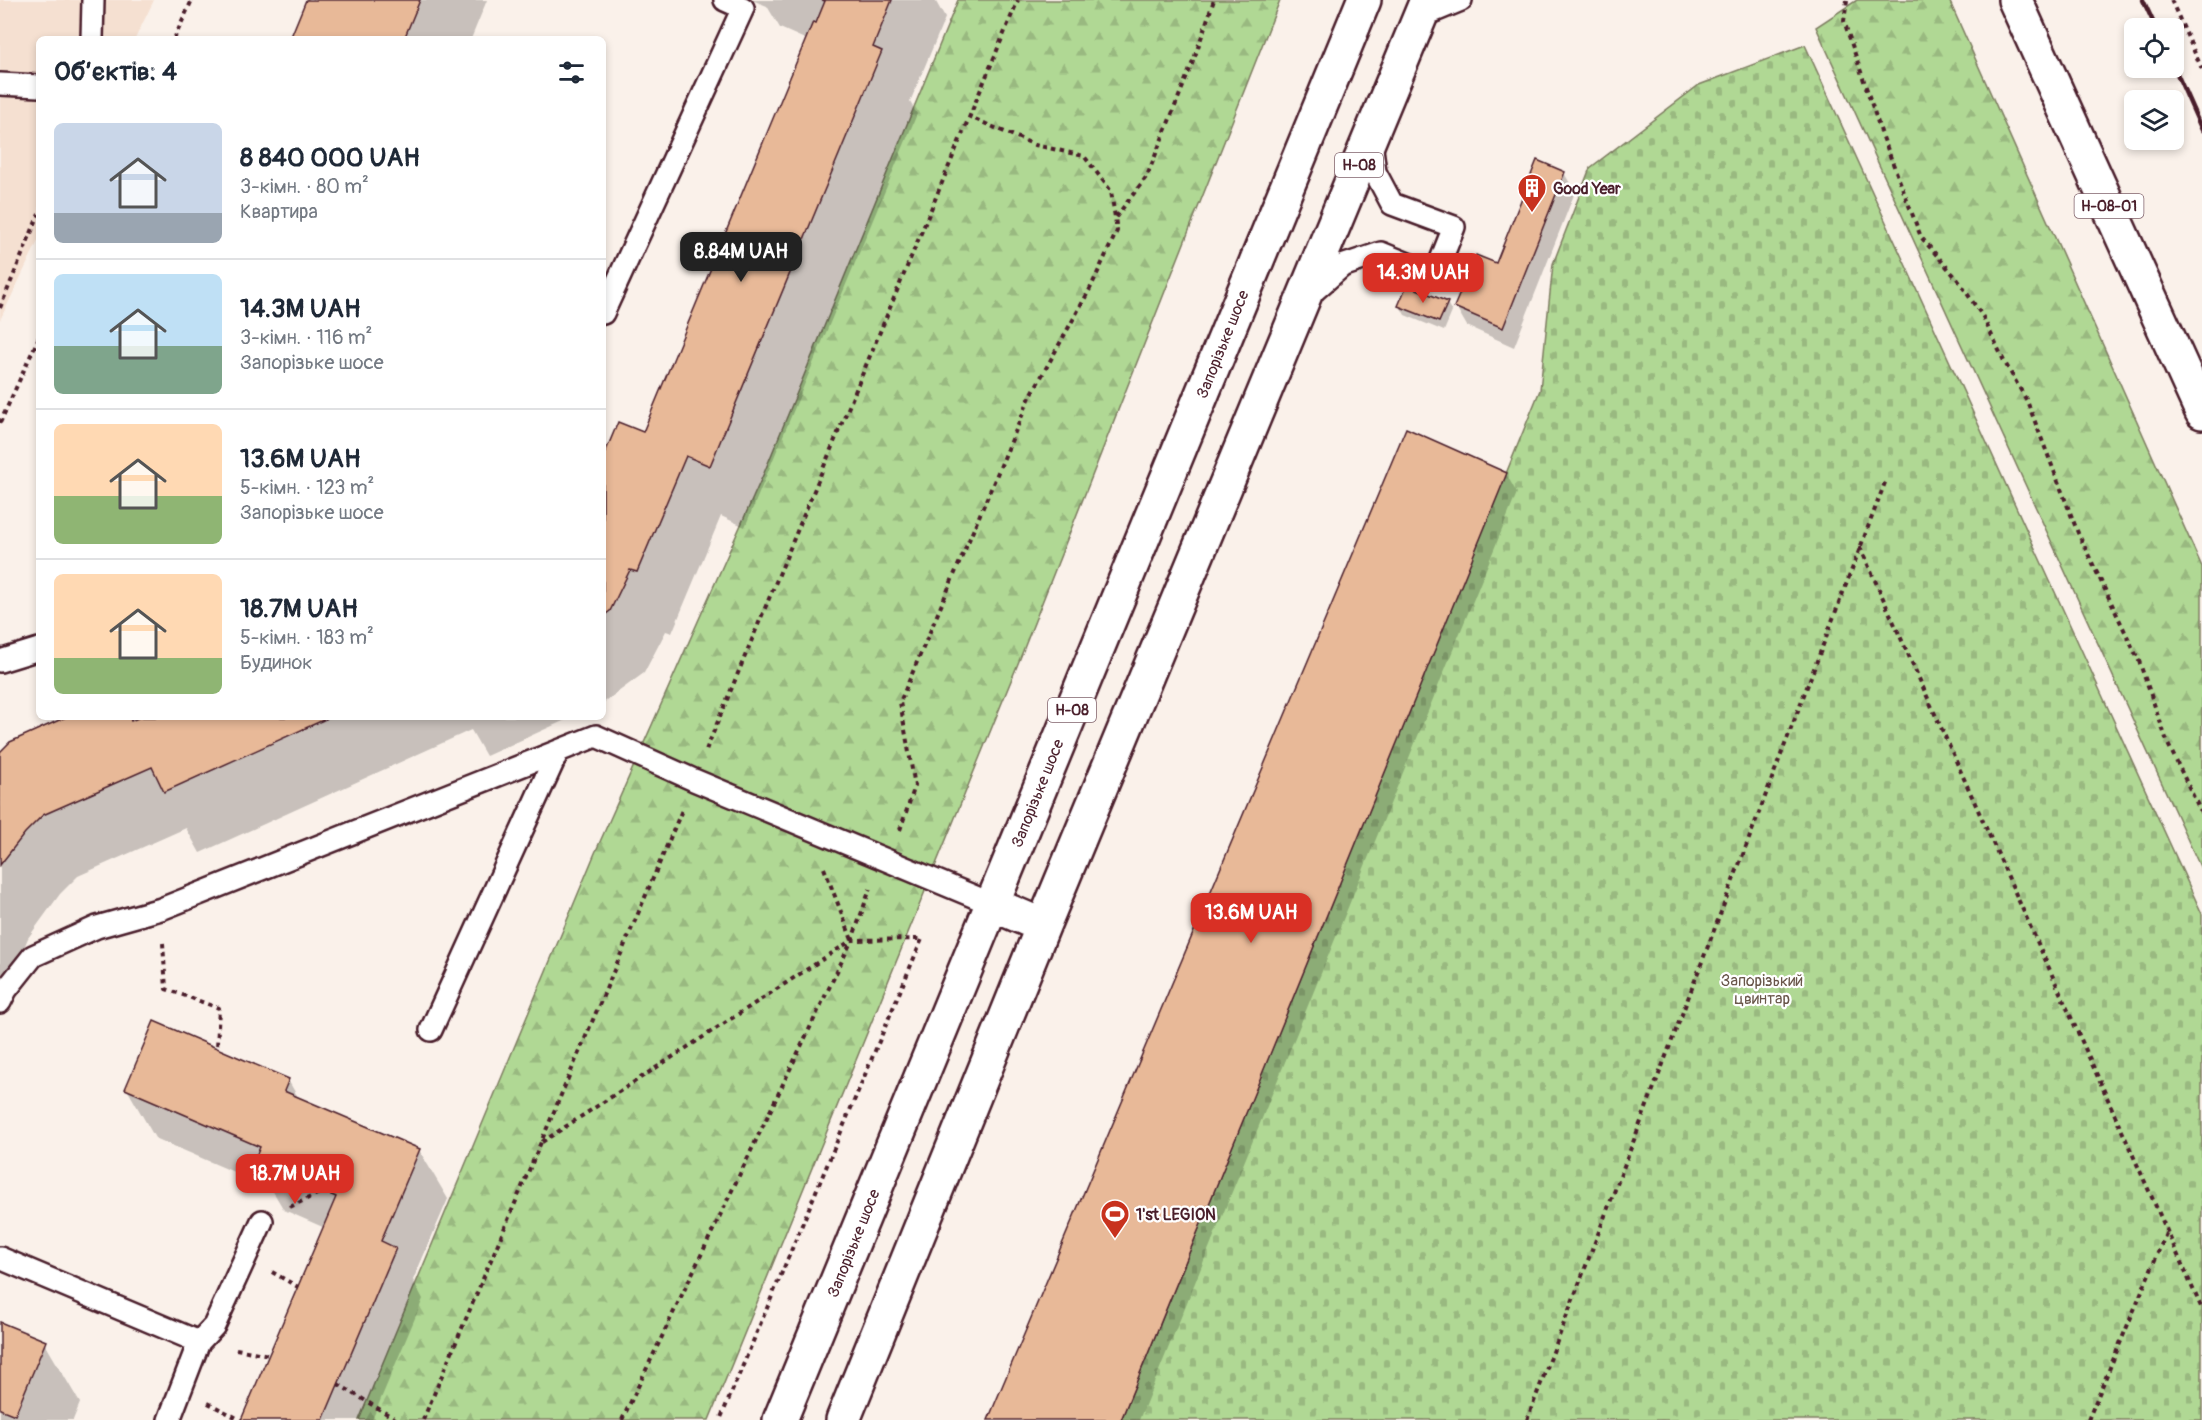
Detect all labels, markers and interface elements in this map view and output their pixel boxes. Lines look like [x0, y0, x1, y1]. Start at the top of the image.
map controls [2124, 18, 2184, 150]
button: locate [2124, 18, 2184, 78]
text: Об’єктів: 4 [54, 56, 177, 88]
icon: filters [555, 56, 588, 89]
button: layers [2124, 90, 2184, 150]
text: 8 840 000 UAH [240, 142, 420, 174]
icon: home [102, 147, 174, 219]
road number: Н-08 [1335, 153, 1383, 177]
building icon: Good Year [1516, 172, 1548, 214]
text: 3-кімн. · 80 m² [240, 174, 369, 199]
place label: Good Year [1553, 179, 1621, 199]
road number: Н-08-01 [2074, 194, 2144, 218]
text: Квартира [240, 199, 318, 224]
pin: 8.84M UAH [672, 232, 810, 283]
text: 8.84M UAH [694, 239, 788, 264]
pin: 14.3M UAH [1354, 253, 1492, 304]
text: 14.3M UAH [1377, 260, 1469, 285]
street label: Запорізьке шосе [1192, 287, 1254, 401]
text: 14.3M UAH [240, 293, 360, 325]
icon: home [102, 298, 174, 370]
text: 3-кімн. · 116 m² [240, 325, 372, 350]
text: Запорізьке шосе [240, 350, 384, 375]
text: 13.6M UAH [240, 443, 360, 475]
icon: home [102, 448, 174, 520]
text: 5-кімн. · 123 m² [240, 475, 374, 500]
text: Запорізьке шосе [240, 500, 384, 525]
text: 18.7M UAH [240, 593, 358, 625]
icon: home [102, 598, 174, 670]
text: 5-кімн. · 183 m² [240, 625, 374, 650]
text: Будинок [240, 650, 312, 675]
road number: Н-08 [1048, 698, 1096, 722]
street label: Запорізьке шосе [1007, 736, 1069, 850]
pin: 13.6M UAH [1182, 893, 1320, 944]
text: 13.6M UAH [1205, 900, 1297, 925]
park label: Запорізький цвинтар [1721, 971, 1803, 1009]
pin: 18.7M UAH [226, 1154, 364, 1205]
text: 18.7M UAH [250, 1161, 340, 1186]
street label: Запорізьке шосе [823, 1186, 885, 1300]
sports icon: 1'st LEGION [1099, 1198, 1131, 1240]
place label: 1'st LEGION [1136, 1205, 1216, 1225]

